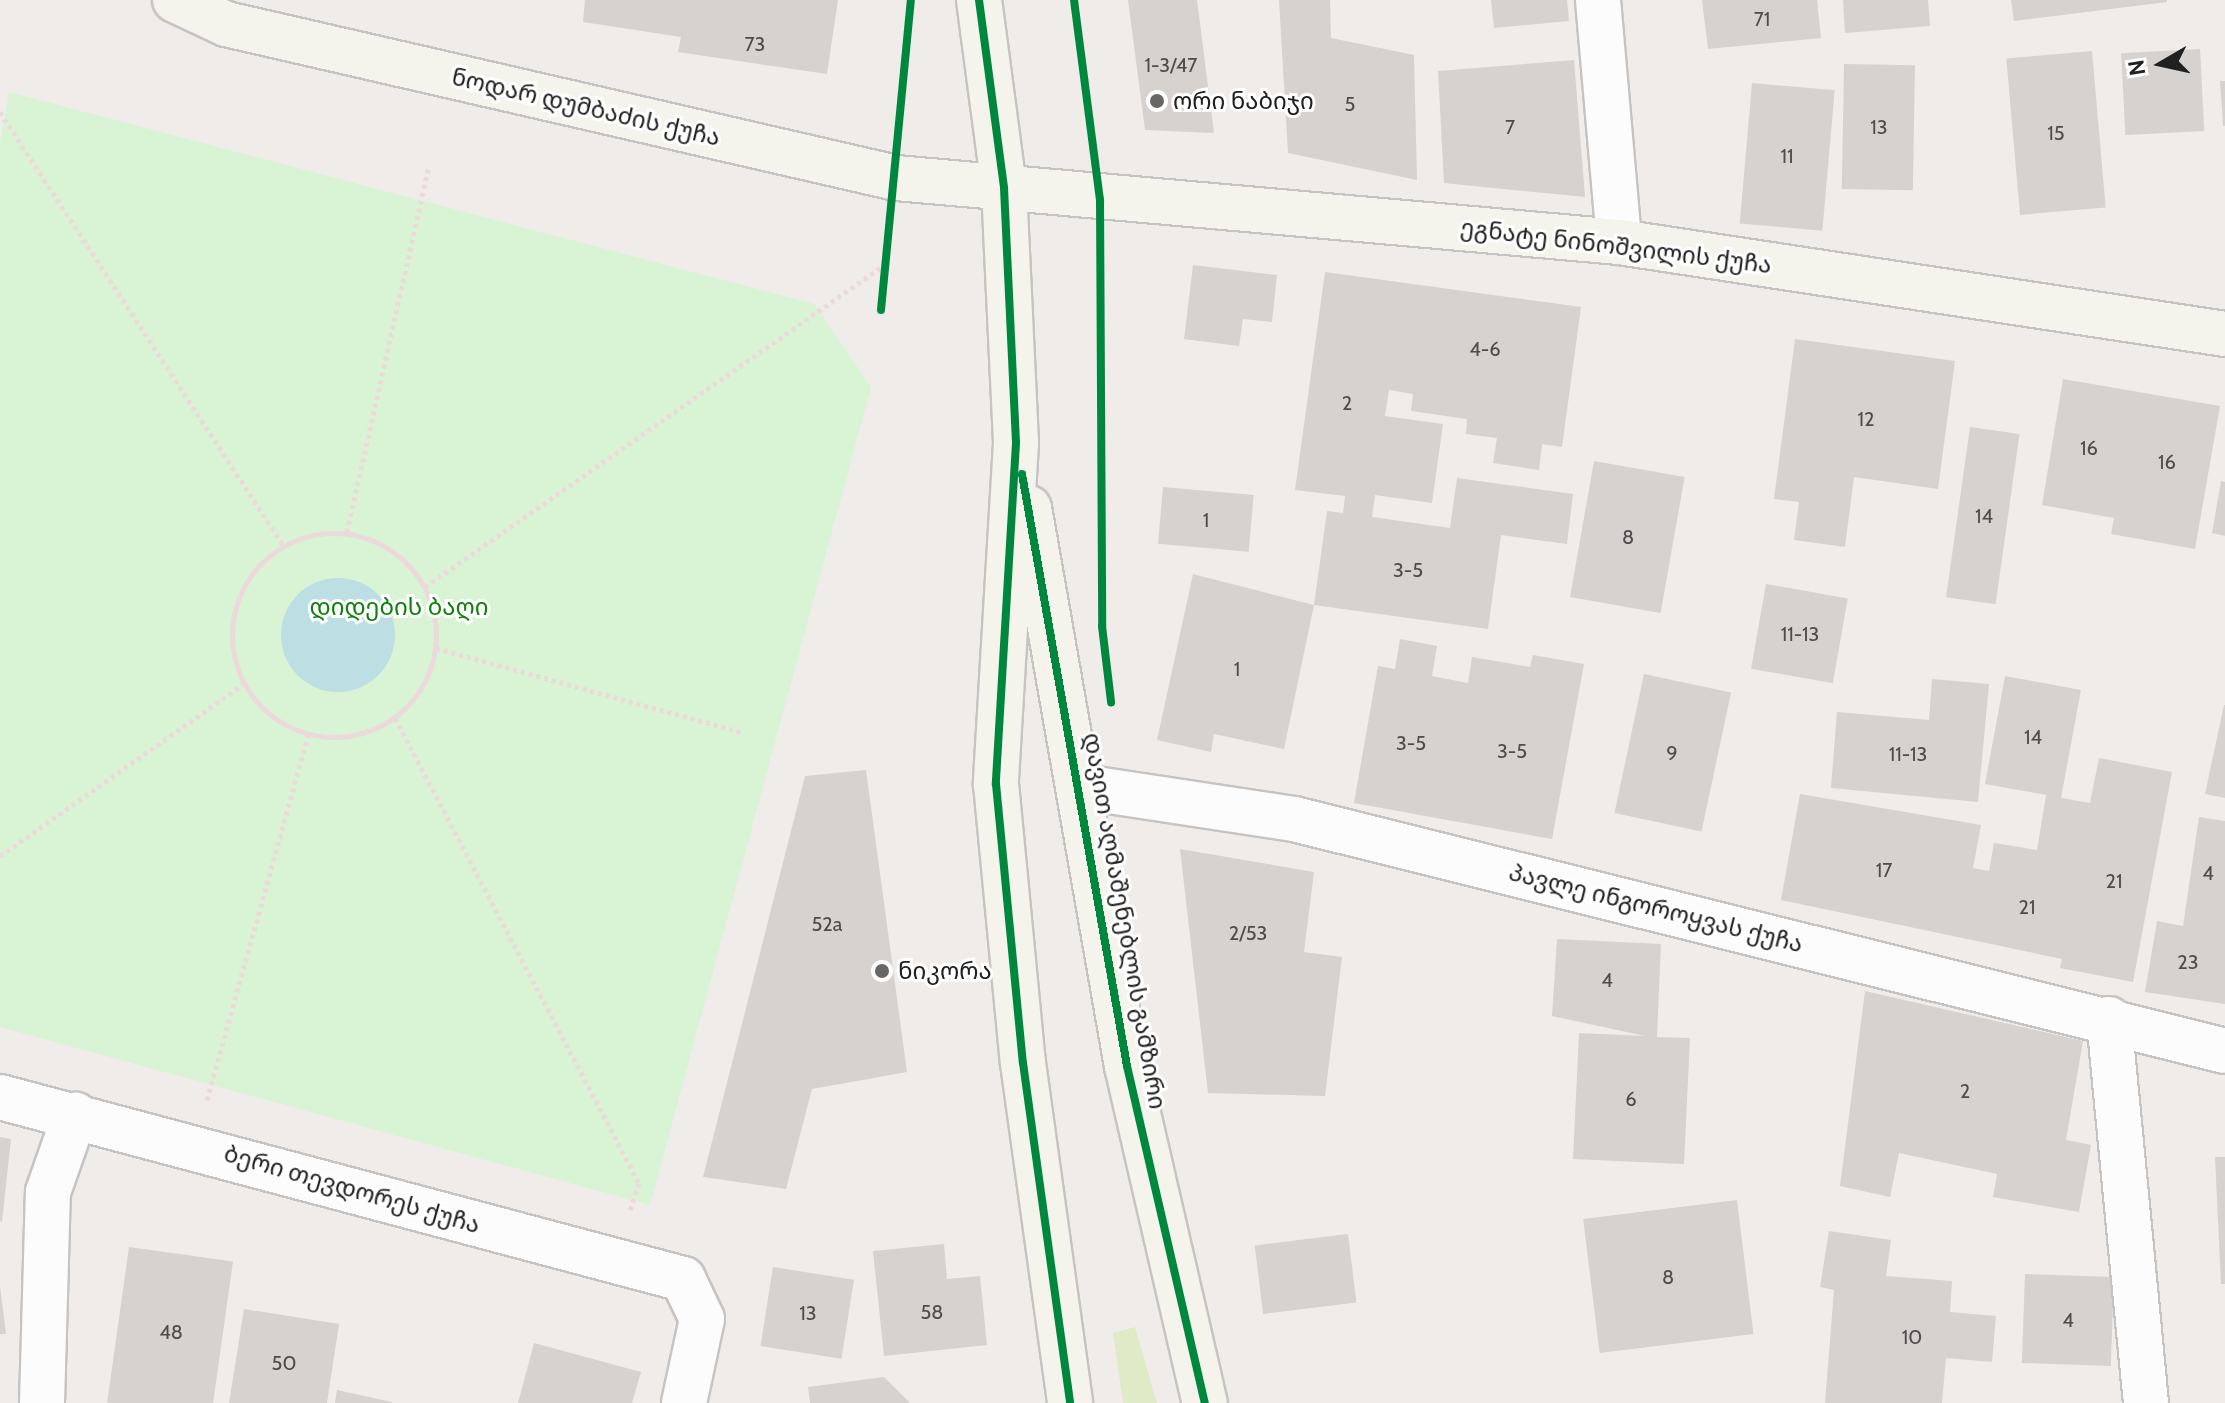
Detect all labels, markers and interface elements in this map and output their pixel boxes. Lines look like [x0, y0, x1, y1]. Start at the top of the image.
house number: 71 [1754, 7, 1770, 31]
north arrow [2121, 24, 2201, 104]
house number: 73 [745, 32, 765, 56]
house number: 1-3/47 [1145, 53, 1197, 77]
text: N [2122, 58, 2151, 78]
street label: ნოდარ დუმბაძის ქუჩა [449, 62, 723, 152]
place label: ორი ნაბიჯი [1173, 87, 1314, 115]
marker: ორი ნაბიჯი [1148, 92, 1166, 110]
house number: 5 [1345, 92, 1355, 116]
house number: 7 [1505, 115, 1515, 139]
house number: 13 [1870, 115, 1888, 139]
house number: 15 [2047, 121, 2065, 145]
house number: 11 [1780, 144, 1794, 168]
street label: ეგნატე ნინოშვილის ქუჩა [1459, 213, 1773, 279]
house number: 4-6 [1469, 337, 1501, 361]
house number: 2 [1342, 391, 1352, 415]
house number: 12 [1858, 407, 1874, 431]
house number: 16 [2080, 436, 2098, 460]
house number: 16 [2158, 450, 2176, 474]
house number: 14 [1975, 504, 1993, 528]
house number: 1 [1203, 508, 1209, 532]
house number: 8 [1622, 525, 1634, 549]
house number: 3-5 [1393, 558, 1423, 582]
park label: დიდების ბაღი [310, 593, 488, 621]
house number: 11-13 [1781, 622, 1819, 646]
house number: 1 [1234, 657, 1240, 681]
house number: 14 [2024, 725, 2042, 749]
street label: დავით აღმაშენებლის გამზირი [1078, 730, 1172, 1112]
house number: 3-5 [1396, 731, 1426, 755]
house number: 3-5 [1497, 739, 1527, 763]
house number: 9 [1666, 741, 1678, 765]
house number: 11-13 [1889, 742, 1927, 766]
street label: პავლე ინგოროყვას ქუჩა [1506, 857, 1806, 959]
house number: 17 [1876, 858, 1892, 882]
house number: 4 [2202, 861, 2214, 885]
house number: 21 [2106, 869, 2122, 893]
house number: 21 [2019, 895, 2035, 919]
house number: 52a [812, 912, 842, 936]
house number: 2/53 [1229, 921, 1267, 945]
house number: 23 [2177, 950, 2199, 974]
place label: ნიკორა [898, 957, 992, 985]
marker: ნიკორა [873, 962, 891, 980]
house number: 4 [1601, 968, 1613, 992]
house number: 2 [1960, 1079, 1970, 1103]
house number: 6 [1625, 1087, 1637, 1111]
street label: ბერი თევდორეს ქუჩა [221, 1139, 483, 1239]
house number: 8 [1662, 1265, 1674, 1289]
house number: 58 [921, 1300, 943, 1324]
house number: 13 [799, 1301, 817, 1325]
house number: 4 [2062, 1308, 2074, 1332]
house number: 48 [159, 1320, 183, 1344]
house number: 10 [1902, 1325, 1922, 1349]
house number: 50 [272, 1351, 296, 1375]

